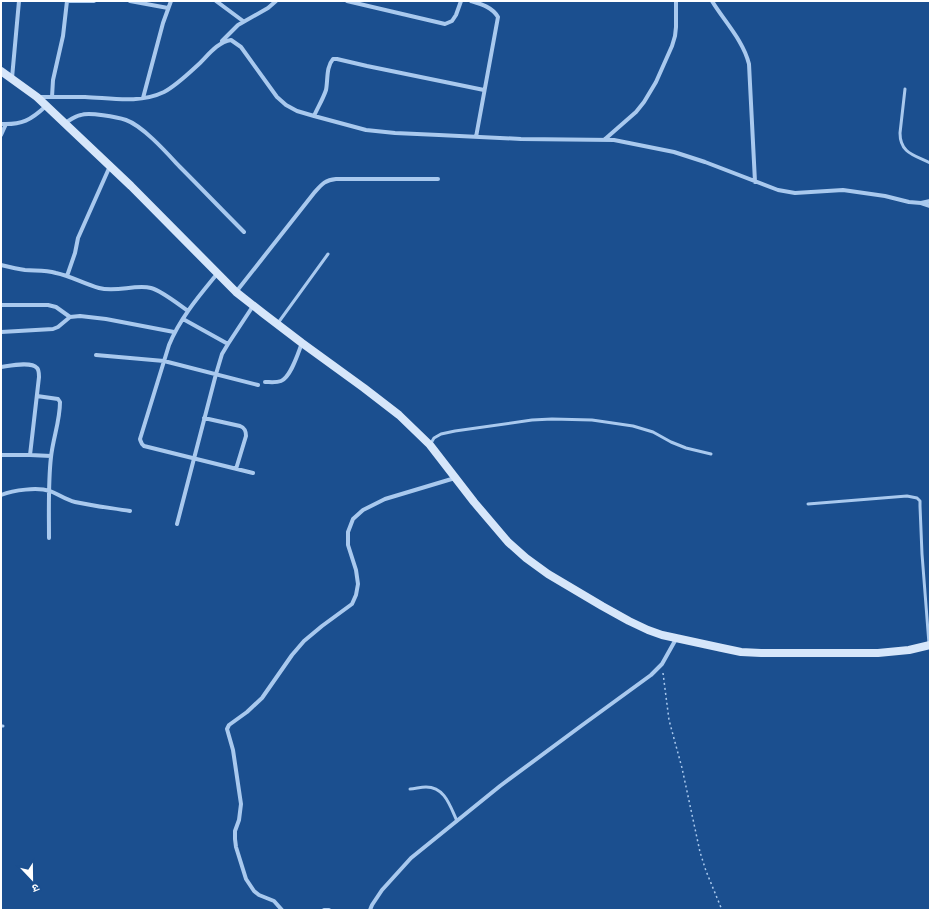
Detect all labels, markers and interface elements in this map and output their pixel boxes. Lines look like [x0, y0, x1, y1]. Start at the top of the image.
north arrow [12, 859, 52, 899]
text: उ [30, 881, 41, 895]

